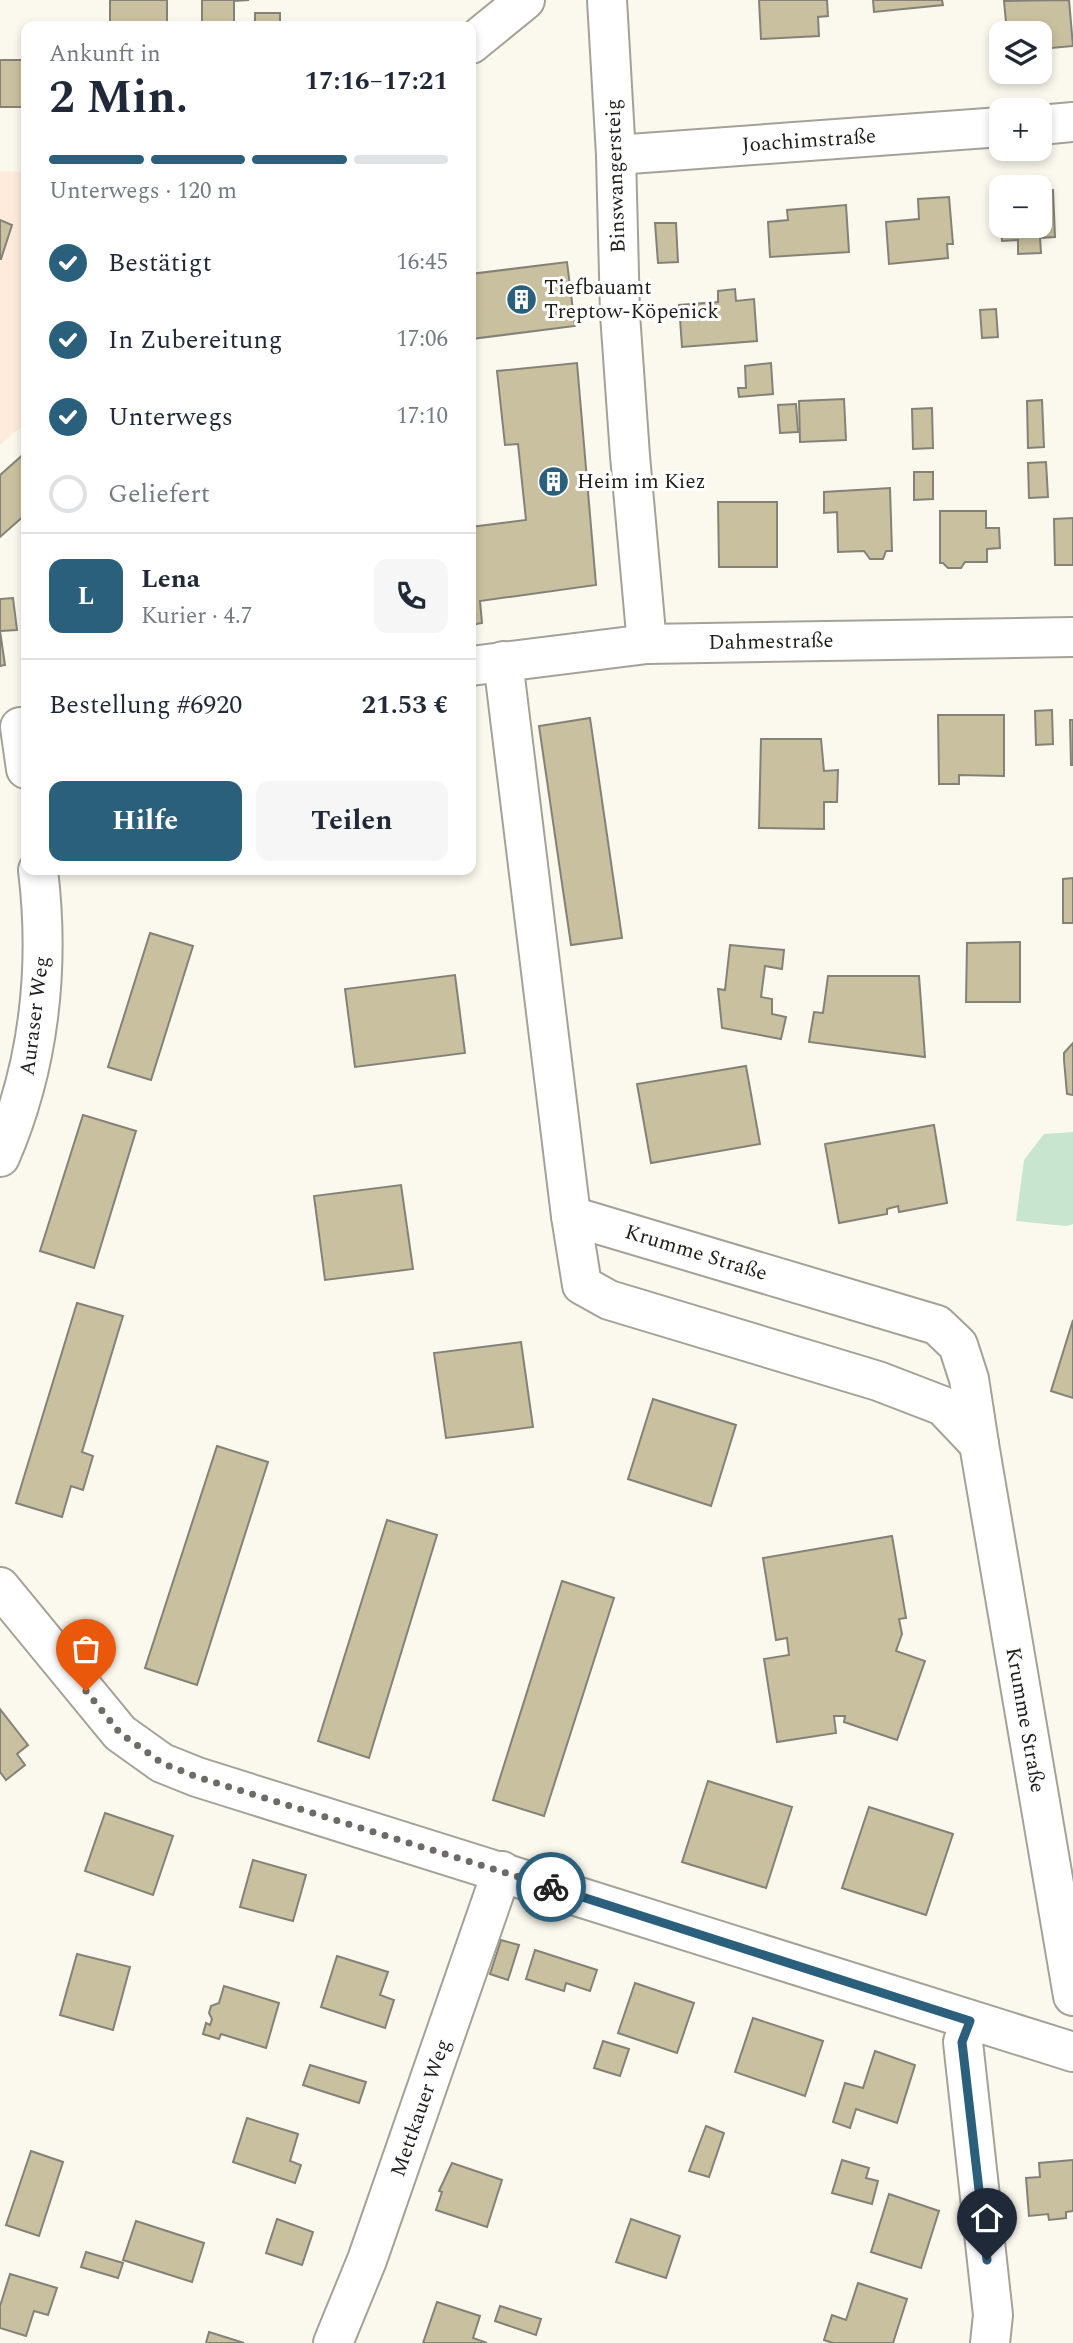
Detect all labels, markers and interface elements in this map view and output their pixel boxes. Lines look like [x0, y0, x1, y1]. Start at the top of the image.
map controls [989, 21, 1052, 238]
button: layers [989, 21, 1052, 84]
text: Ankunft in [49, 37, 161, 72]
text: 17:16–17:21 [304, 61, 448, 101]
text: 2 Min. [49, 63, 188, 133]
street label: Binswangersteig [597, 98, 635, 254]
button: + [989, 98, 1052, 161]
street label: Joachimstraße [741, 120, 877, 162]
text: Unterwegs · 120 m [49, 174, 237, 209]
button: − [989, 175, 1052, 238]
text: Bestätigt [108, 243, 212, 283]
icon: check [49, 244, 87, 282]
text: 16:45 [396, 245, 448, 280]
place label: Tiefbauamt Treptow-Köpenick [544, 272, 719, 328]
building icon: Tiefbauamt Treptow-Köpenick [504, 283, 538, 317]
text: In Zubereitung [108, 320, 282, 360]
icon: check [49, 321, 87, 359]
text: 17:06 [396, 322, 448, 357]
text: Unterwegs [108, 397, 233, 437]
icon: check [49, 398, 87, 436]
text: 17:10 [396, 399, 448, 434]
building icon: Heim im Kiez [537, 465, 571, 499]
place label: Heim im Kiez [577, 466, 706, 498]
text: Geliefert [108, 474, 210, 514]
text: Lena [141, 559, 200, 599]
button: phone [374, 559, 448, 633]
text: L [78, 576, 94, 616]
text: Kurier · 4.7 [141, 599, 252, 634]
street label: Dahmestraße [708, 625, 834, 659]
text: Bestellung #6920 [49, 685, 242, 725]
text: 21.53 € [362, 685, 448, 725]
button: Hilfe [49, 781, 242, 861]
button: Teilen [256, 781, 448, 861]
street label: Auraser Weg [12, 954, 58, 1078]
street label: Krumme Straße [621, 1216, 771, 1290]
pin [56, 1619, 116, 1691]
icon: bag [67, 1630, 105, 1668]
street label: Krumme Straße [996, 1645, 1054, 1795]
courier [516, 1852, 586, 1922]
icon: bike [532, 1868, 570, 1906]
street label: Mettkauer Weg [382, 2035, 460, 2181]
pin [957, 2188, 1017, 2260]
icon: home [968, 2199, 1006, 2237]

